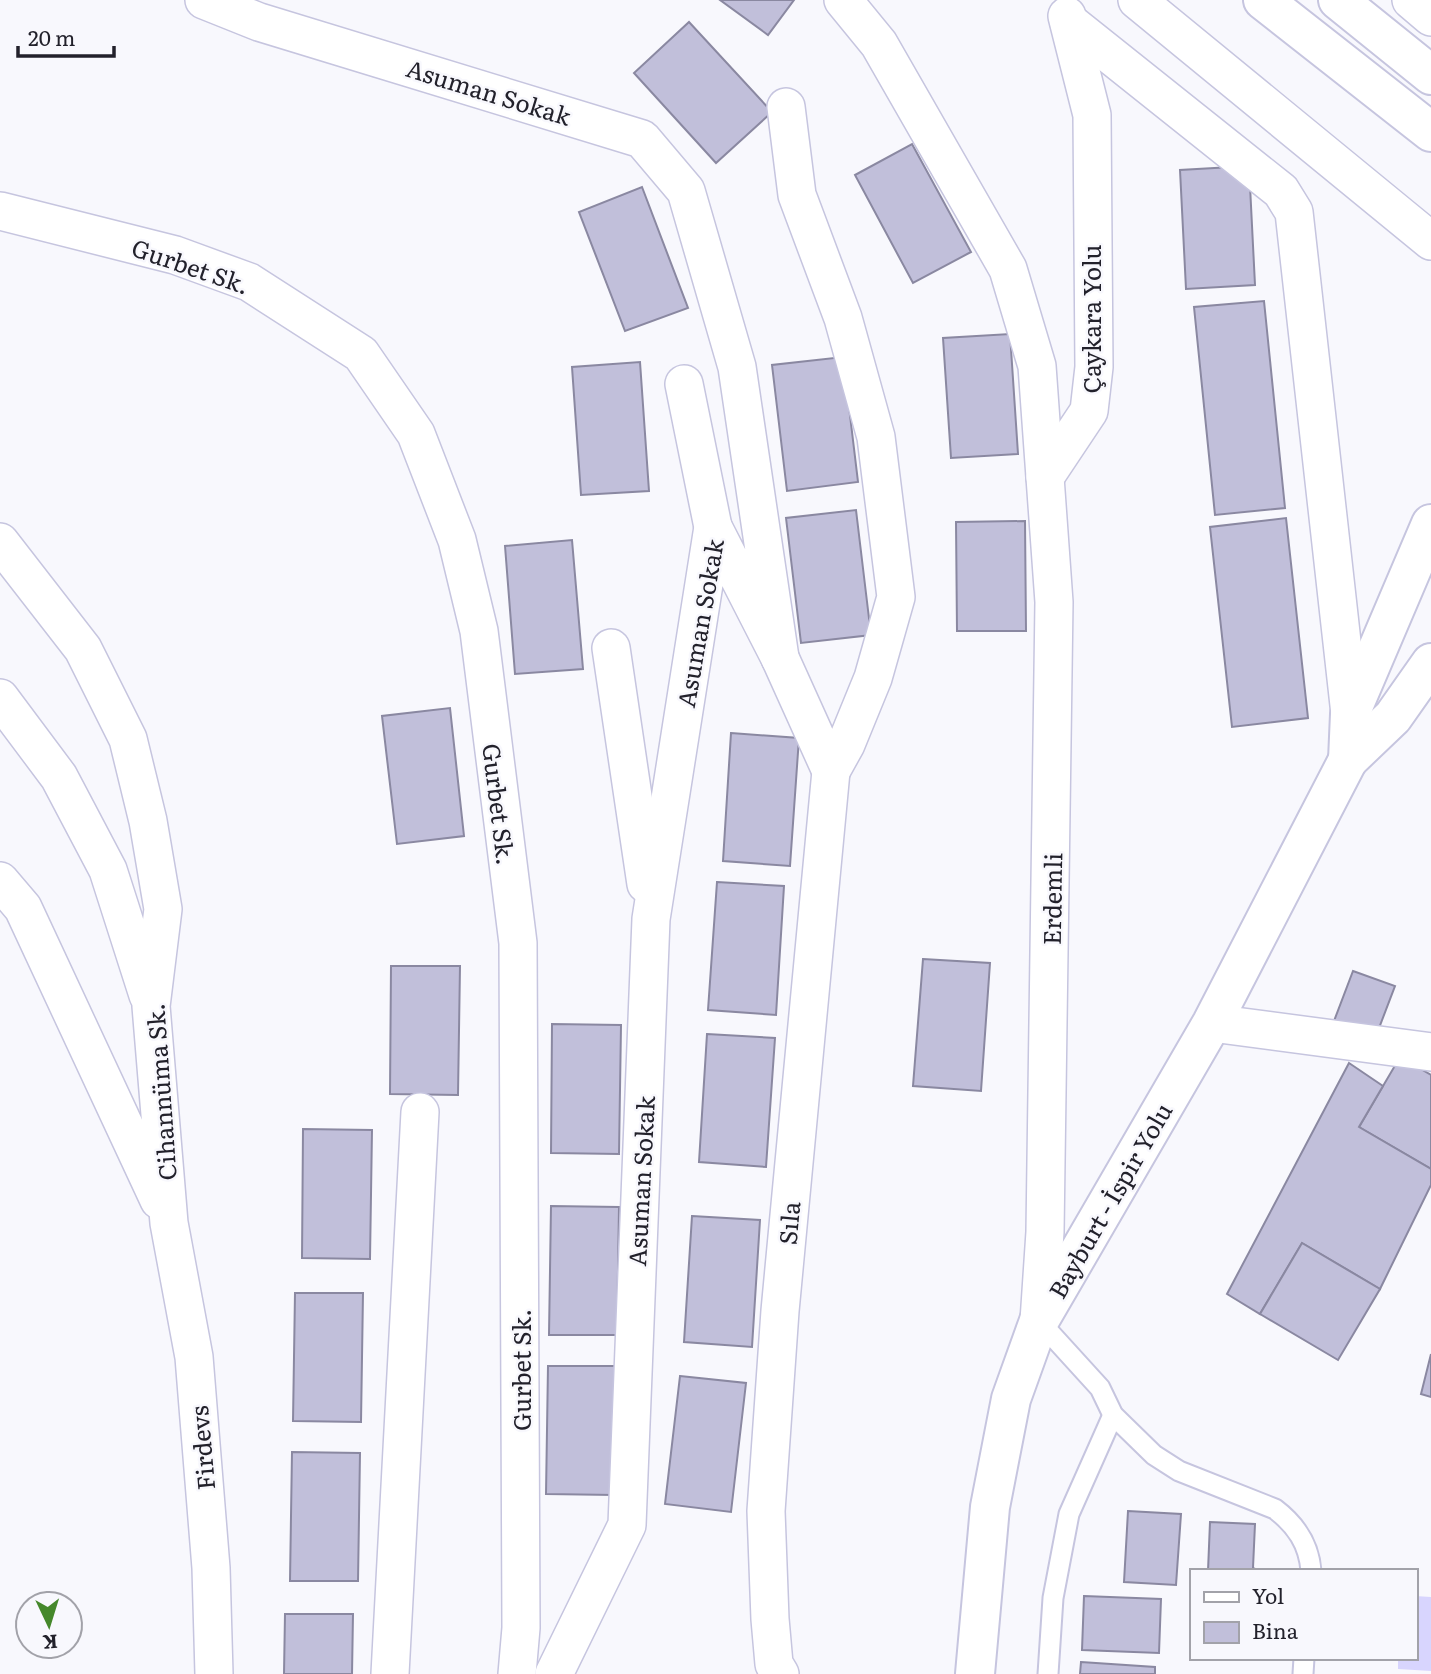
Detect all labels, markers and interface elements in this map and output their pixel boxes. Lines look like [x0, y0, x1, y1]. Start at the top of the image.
scale bar [18, 14, 114, 58]
text: 20 m [28, 21, 75, 52]
street label: Asuman Sokak [402, 49, 576, 133]
street label: Gurbet Sk. [128, 229, 254, 301]
street label: Çaykara Yolu [1073, 244, 1108, 394]
street label: Asuman Sokak [667, 536, 731, 710]
street label: Gurbet Sk. [475, 741, 525, 867]
street label: Erdemli [1033, 853, 1069, 945]
street label: Cihannüma Sk. [136, 1002, 184, 1182]
street label: Asuman Sokak [618, 1095, 662, 1267]
street label: Bayburt - İspir Yolu [1039, 1096, 1179, 1304]
street label: Sıla [769, 1200, 807, 1246]
street label: Gurbet Sk. [503, 1309, 538, 1431]
street label: Firdevs [180, 1404, 222, 1492]
legend [1190, 1569, 1417, 1660]
text: Yol [1252, 1579, 1284, 1610]
north arrow [14, 1590, 84, 1660]
text: Bina [1252, 1614, 1299, 1645]
text: K [42, 1628, 59, 1657]

